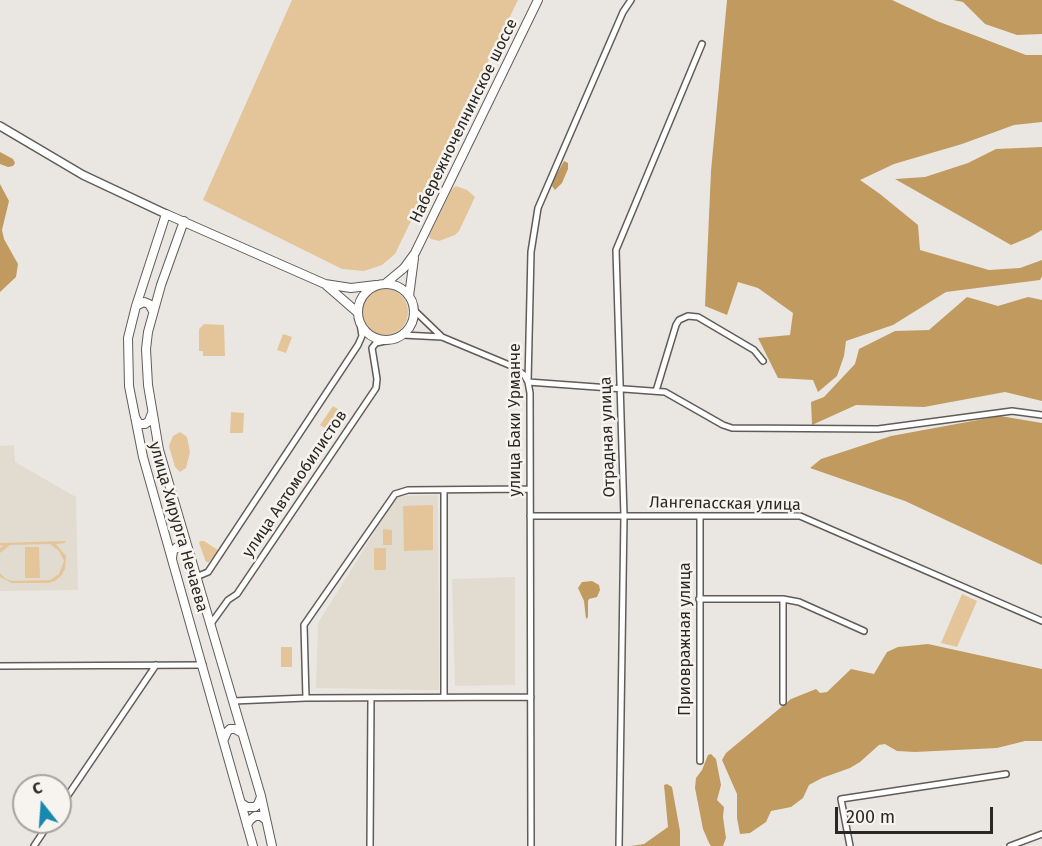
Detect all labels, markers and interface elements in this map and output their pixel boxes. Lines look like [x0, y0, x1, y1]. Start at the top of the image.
street label: Набережночелнинское шоссе [406, 16, 522, 226]
street label: улица Баки Урманче [506, 343, 526, 497]
street label: Отрадная улица [596, 376, 620, 498]
street label: улица Автомобилистов [239, 407, 351, 561]
street label: улица Хирурга Нечаева [144, 440, 212, 614]
street label: Лангепасская улица [649, 493, 801, 515]
street label: Приовражная улица [676, 562, 696, 716]
north arrow [12, 774, 72, 834]
text: С [30, 778, 44, 799]
scale bar [838, 795, 996, 833]
text: 200 m [846, 806, 895, 828]

